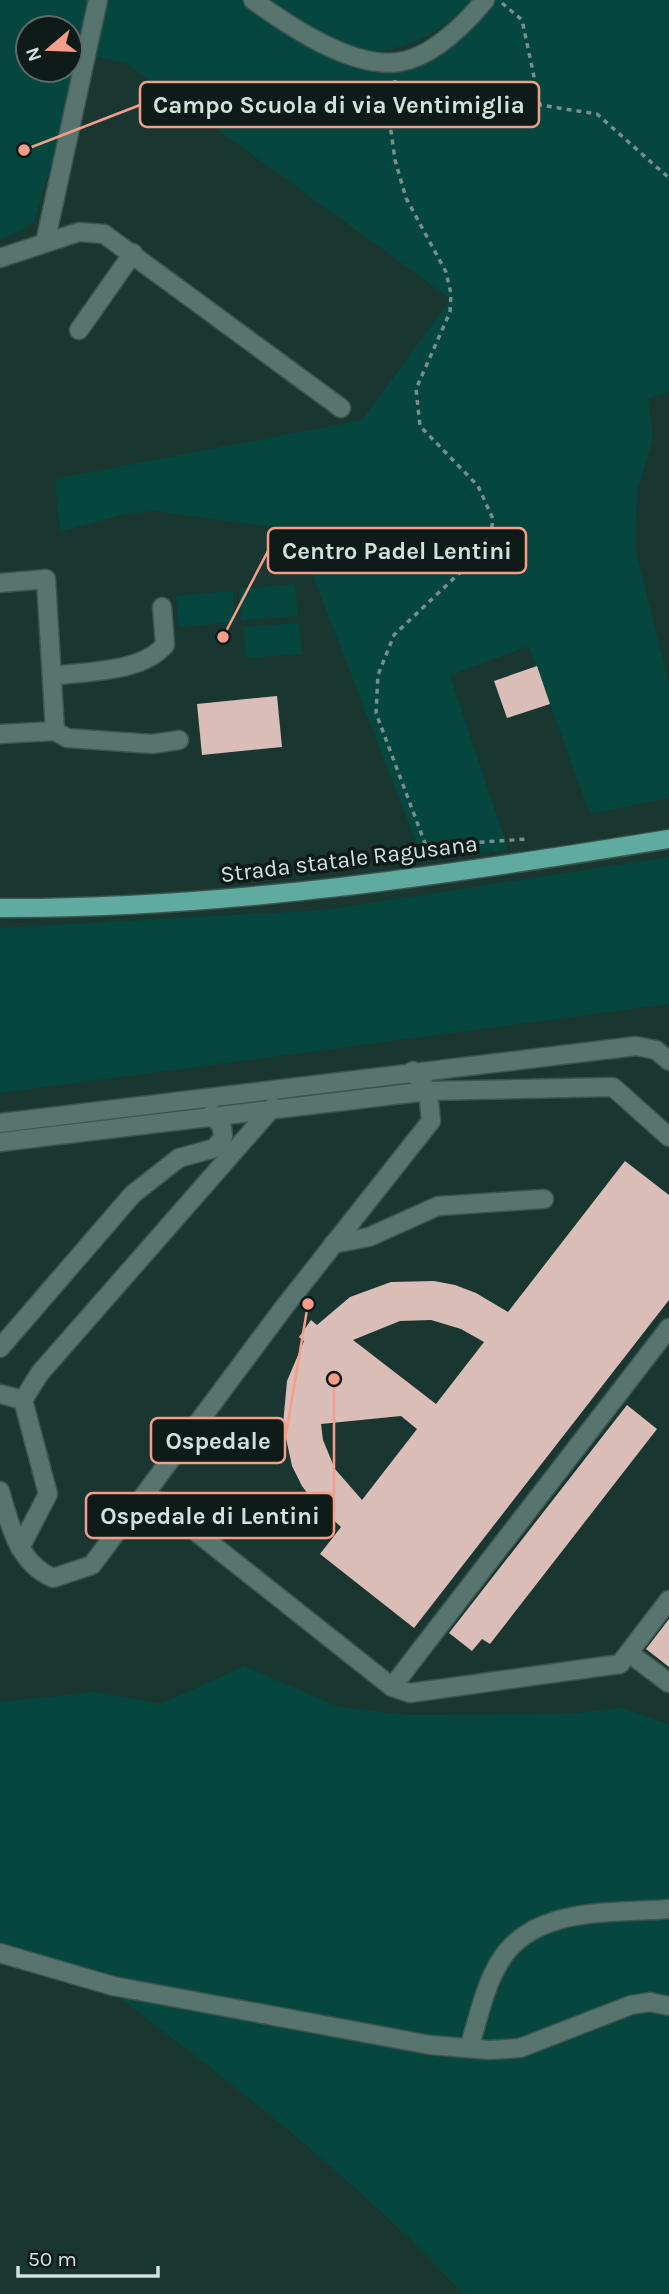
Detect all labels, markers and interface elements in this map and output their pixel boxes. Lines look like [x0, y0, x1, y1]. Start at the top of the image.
north arrow [14, 14, 84, 84]
text: N [21, 44, 46, 64]
callout: Campo Scuola di via Ventimiglia [140, 82, 539, 127]
text: Campo Scuola di via Ventimiglia [153, 91, 525, 119]
callout: Centro Padel Lentini [268, 528, 526, 573]
text: Centro Padel Lentini [282, 537, 512, 565]
street label: Strada statale Ragusana [219, 830, 479, 888]
callout: Ospedale [151, 1418, 285, 1463]
text: Ospedale [165, 1427, 271, 1455]
callout: Ospedale di Lentini [86, 1493, 334, 1538]
text: Ospedale di Lentini [100, 1502, 320, 1530]
scale bar [18, 2234, 158, 2278]
text: 50 m [28, 2247, 77, 2271]

